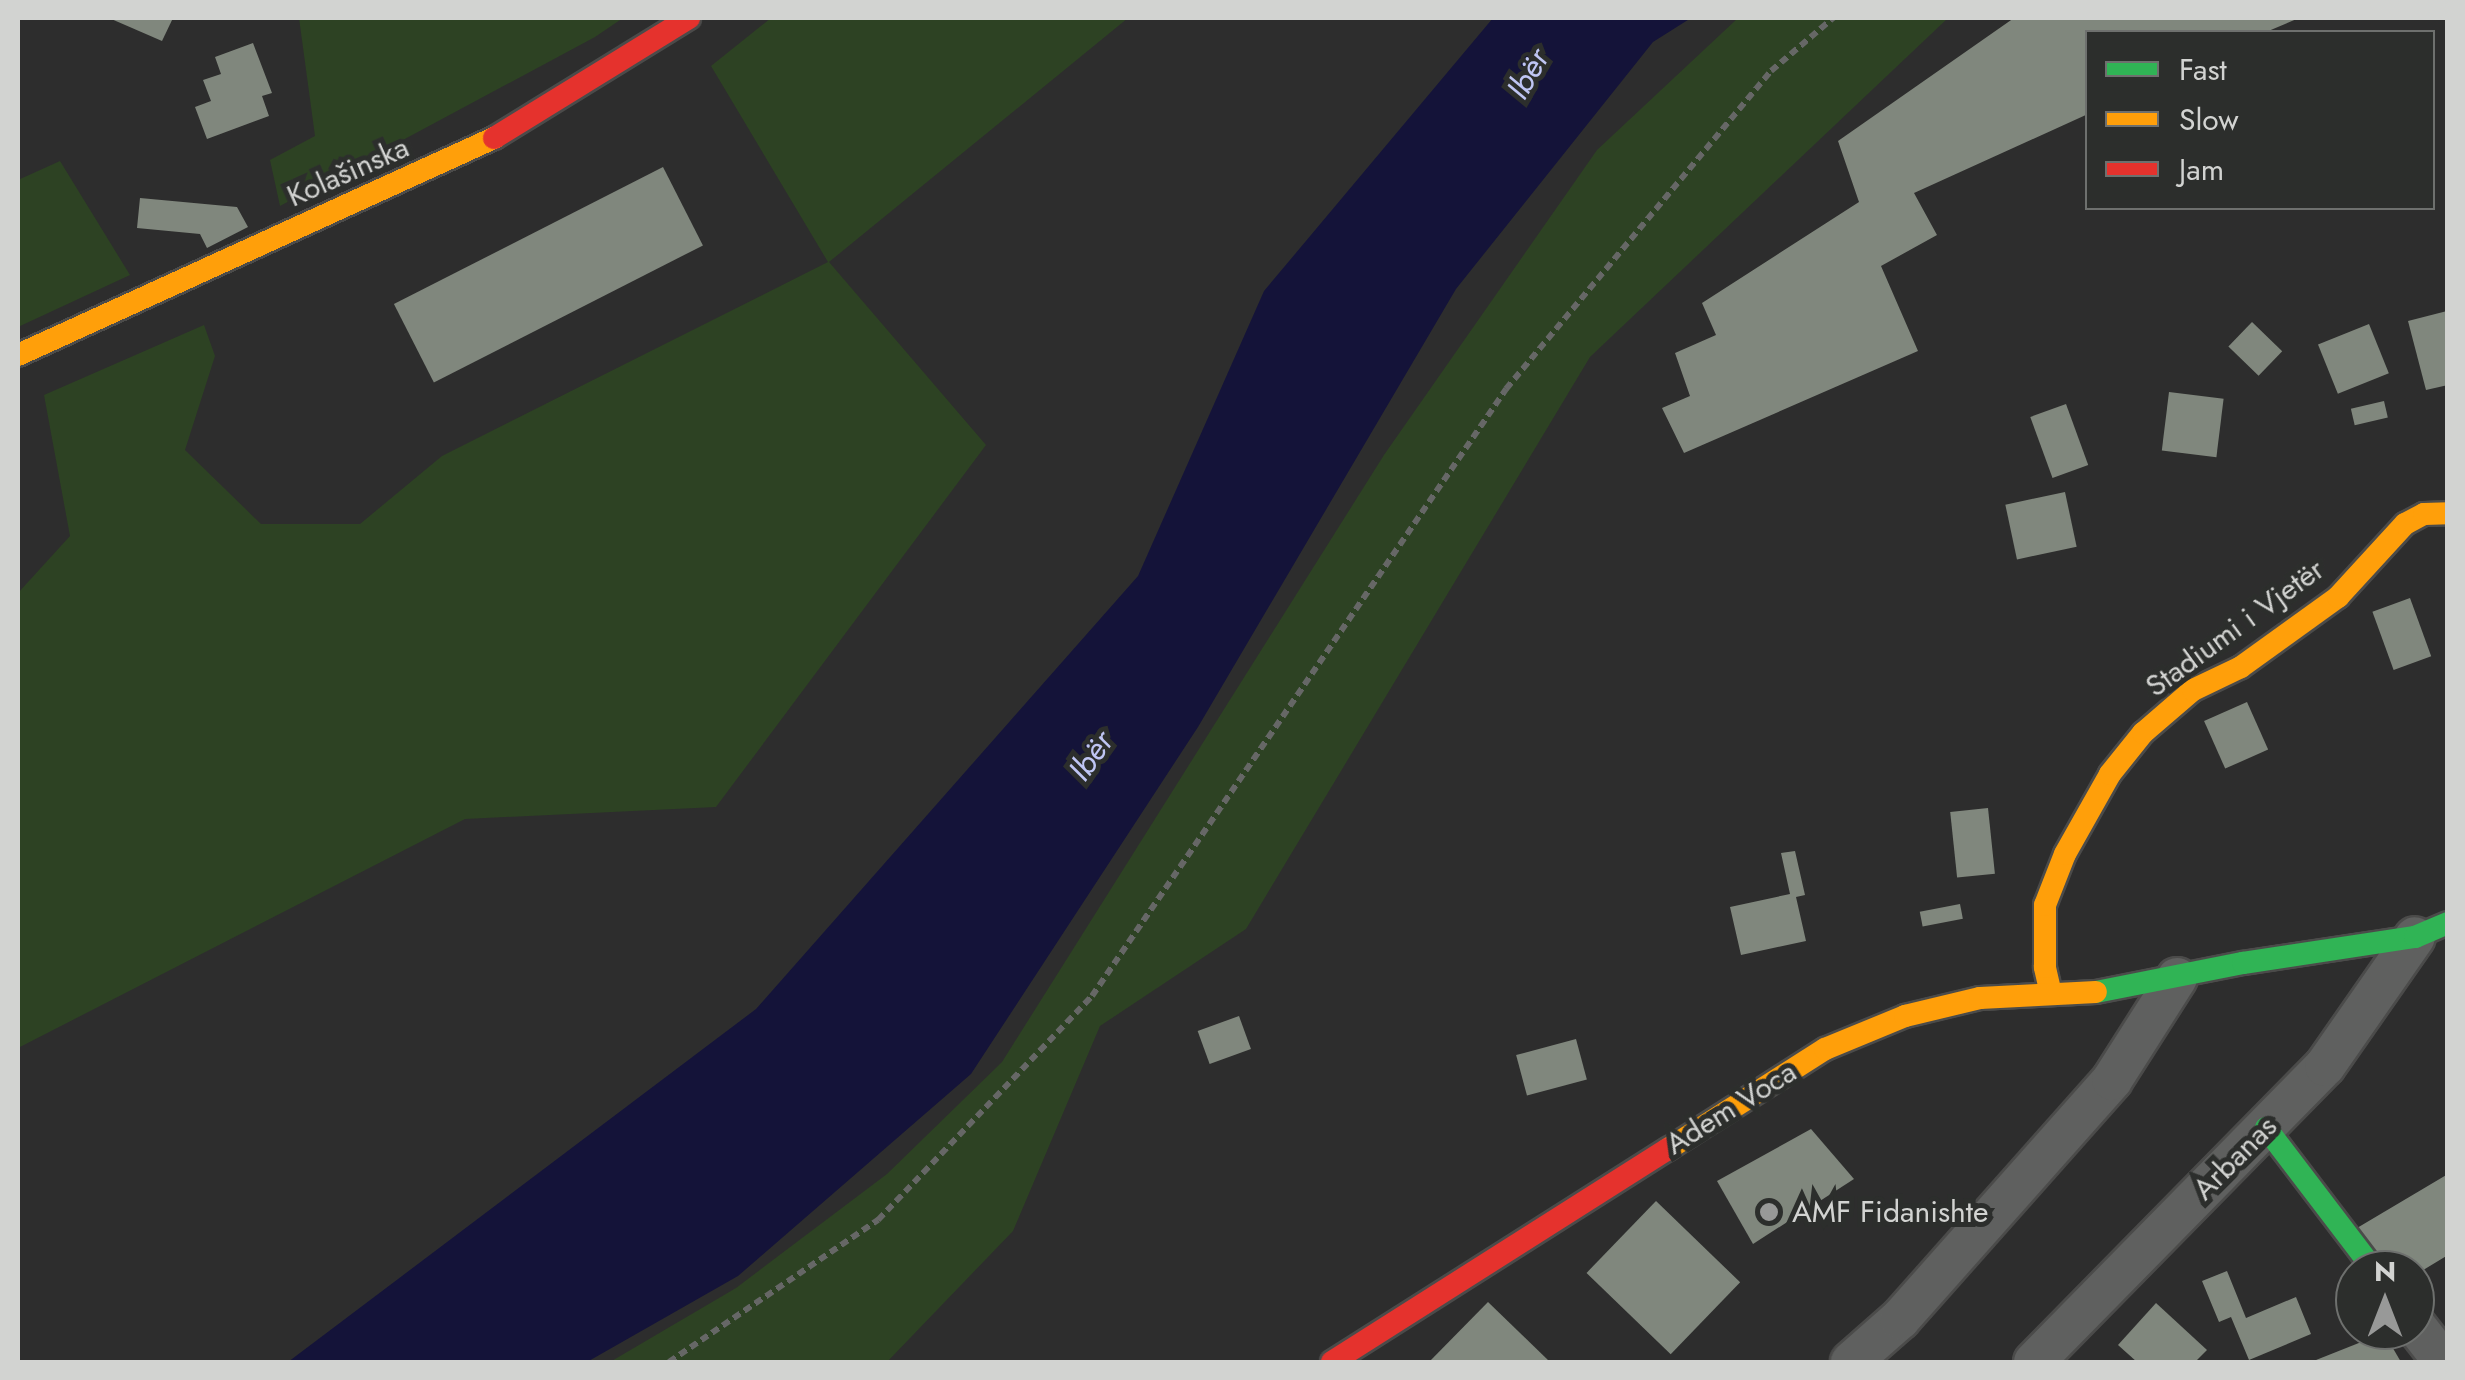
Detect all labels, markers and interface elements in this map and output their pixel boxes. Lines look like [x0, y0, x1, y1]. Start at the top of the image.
legend [2085, 30, 2435, 210]
water label: Ibër [1498, 42, 1558, 106]
text: Fast [2179, 48, 2227, 91]
text: Slow [2179, 98, 2239, 141]
street label: Kolašinska [282, 129, 414, 215]
text: Jam [2179, 148, 2224, 191]
street label: Stadiumi i Vjetër [2139, 551, 2331, 705]
water label: Ibër [1060, 724, 1122, 788]
street label: Adem Voca [1659, 1054, 1803, 1162]
street label: Arbanas [2186, 1109, 2284, 1207]
place label: AMF Fidanishte [1792, 1194, 1988, 1230]
marker: AMF Fidanishte [1756, 1199, 1782, 1225]
north arrow [2335, 1250, 2435, 1350]
text: N [2374, 1251, 2396, 1292]

